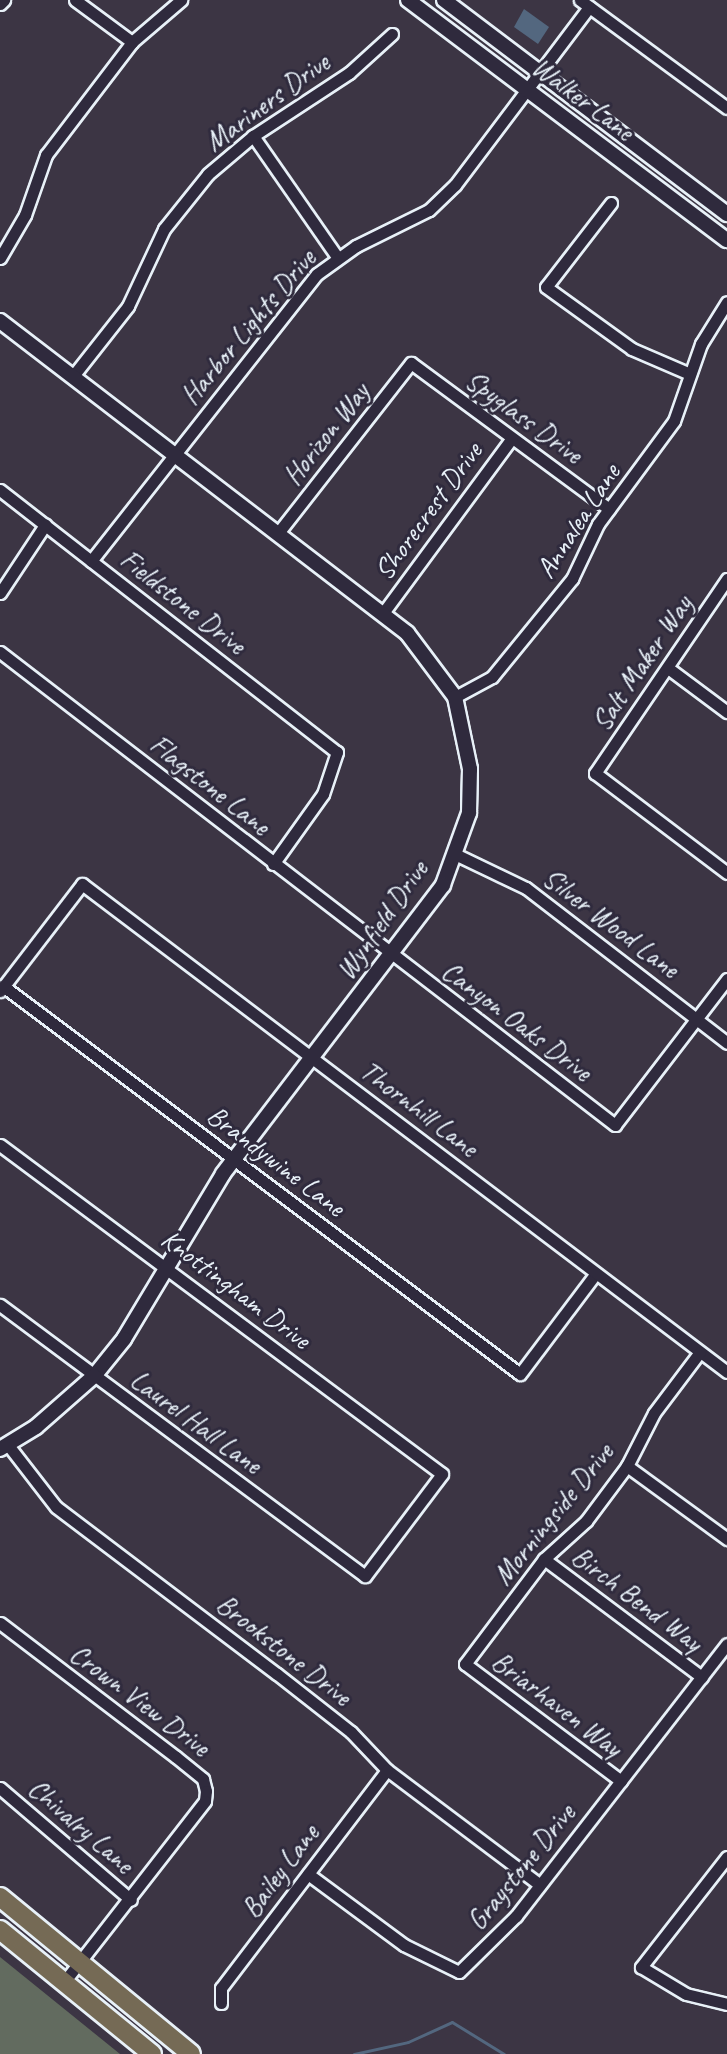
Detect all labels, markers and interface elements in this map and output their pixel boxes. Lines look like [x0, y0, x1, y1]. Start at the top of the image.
street label: Mariners Drive [198, 45, 336, 159]
street label: Walker Lane [525, 50, 641, 148]
street label: Harbor Lights Drive [173, 242, 323, 412]
street label: Spyglass Drive [459, 363, 589, 471]
street label: Horizon Way [276, 376, 376, 492]
street label: Shorecrest Drive [367, 436, 489, 586]
street label: Annalea Lane [529, 458, 627, 584]
street label: Fieldstone Drive [113, 542, 253, 662]
street label: Salt Maker Way [584, 589, 700, 737]
street label: Flagstone Lane [143, 728, 277, 842]
street label: Wynfield Drive [329, 854, 435, 986]
street label: Silver Wood Lane [536, 861, 686, 985]
street label: Canyon Oaks Drive [435, 953, 599, 1089]
street label: Thornhill Lane [353, 1054, 485, 1164]
street label: Brandywine Lane [200, 1098, 352, 1224]
street label: Knottingham Drive [155, 1222, 317, 1356]
street label: Laurel Hall Lane [123, 1363, 269, 1481]
street label: Morningside Drive [486, 1436, 620, 1592]
street label: Birch Bend Way [565, 1539, 709, 1659]
street label: Brookstone Drive [210, 1587, 358, 1713]
street label: Crown View Drive [63, 1636, 217, 1764]
street label: Briarhaven Way [485, 1644, 629, 1764]
street label: Chivalry Lane [21, 1771, 141, 1881]
street label: Graystone Drive [460, 1797, 582, 1937]
street label: Bailey Lane [234, 1818, 326, 1924]

